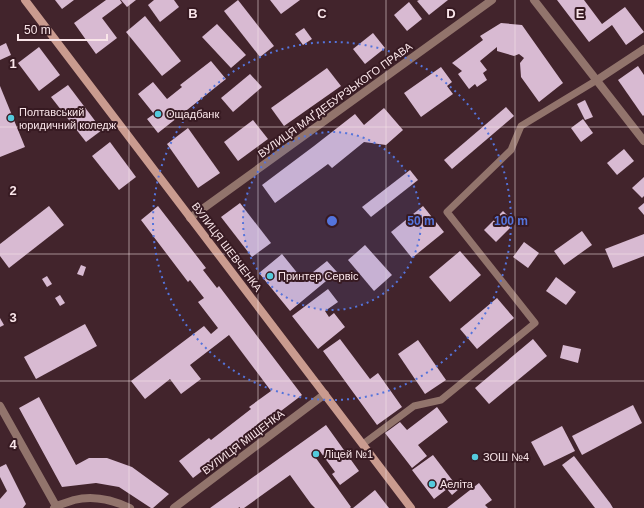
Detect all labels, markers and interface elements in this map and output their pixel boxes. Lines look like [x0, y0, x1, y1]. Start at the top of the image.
text: B [188, 6, 198, 21]
text: C [317, 6, 327, 21]
text: D [446, 6, 456, 21]
text: E [576, 6, 585, 21]
scale bar [18, 16, 107, 42]
text: 50 m [24, 23, 51, 37]
street label: ВУЛИЦЯ МАҐДЕБУРЗЬКОГО ПРАВА [256, 40, 415, 160]
text: 1 [9, 56, 17, 71]
place label: Полтавський юридичний коледж [19, 106, 117, 131]
place label: Ощадбанк [166, 108, 219, 120]
marker: Ощадбанк [153, 109, 163, 119]
marker: Полтавський юридичний коледж [6, 113, 16, 123]
text: 2 [9, 183, 17, 198]
street label: ВУЛИЦЯ ШЕВЧЕНКА [190, 200, 265, 294]
centre of rings [325, 214, 339, 228]
text: 50 m [407, 214, 435, 228]
text: 100 m [494, 214, 528, 228]
place label: Принтер Сервіс [278, 270, 359, 282]
marker: Принтер Сервіс [265, 271, 275, 281]
text: 3 [9, 310, 17, 325]
street label: ВУЛИЦЯ МІЩЕНКА [200, 407, 287, 477]
text: 4 [9, 437, 17, 452]
place label: Ліцей №1 [324, 448, 373, 460]
marker: Ліцей №1 [311, 449, 321, 459]
place label: ЗОШ №4 [483, 451, 529, 463]
marker: ЗОШ №4 [470, 452, 480, 462]
place label: Аеліта [440, 478, 474, 490]
marker: Аеліта [427, 479, 437, 489]

